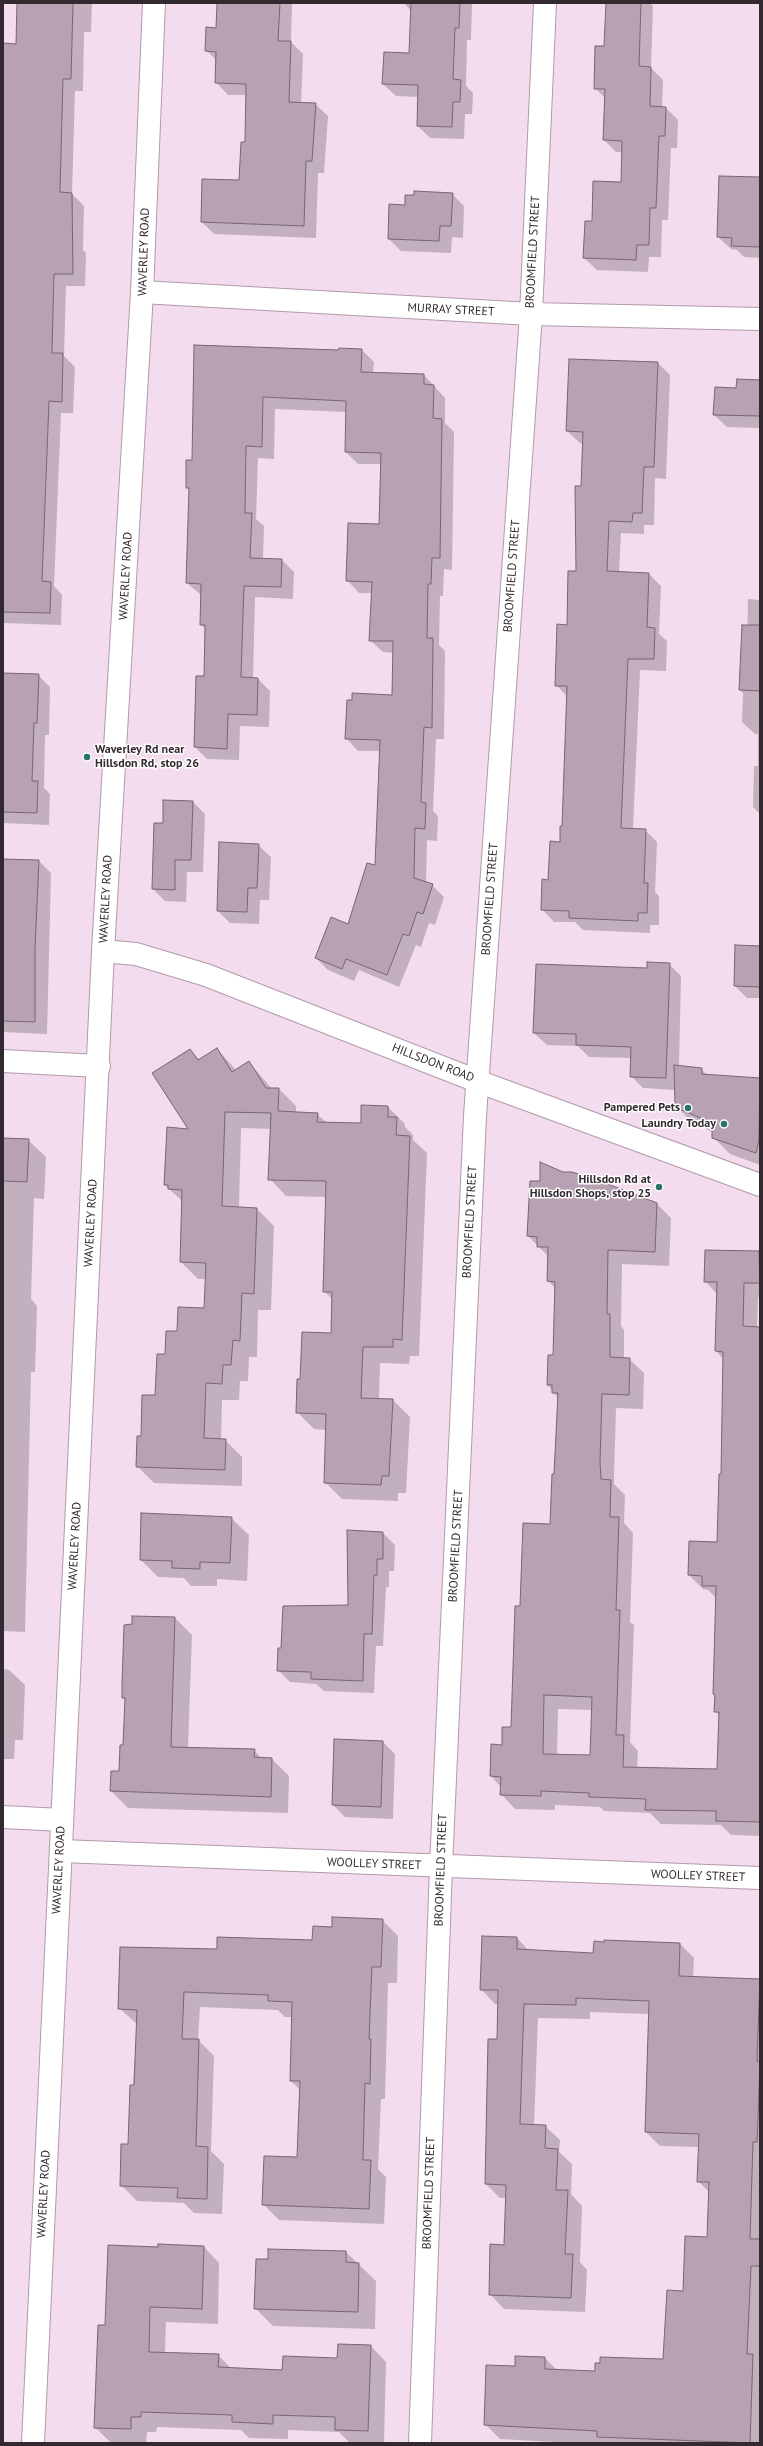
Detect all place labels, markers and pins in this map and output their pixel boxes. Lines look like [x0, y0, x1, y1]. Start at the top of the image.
place label: Waverley Rd near Hillsdon Rd, stop 26 [95, 743, 199, 771]
marker: Waverley Rd near Hillsdon Rd, stop 26 [82, 752, 92, 762]
place label: Pampered Pets [604, 1101, 680, 1115]
marker: Pampered Pets [683, 1103, 693, 1113]
place label: Laundry Today [642, 1117, 716, 1131]
marker: Laundry Today [719, 1119, 729, 1129]
place label: Hillsdon Rd at Hillsdon Shops, stop 25 [530, 1173, 651, 1201]
marker: Hillsdon Rd at Hillsdon Shops, stop 25 [654, 1182, 664, 1192]

